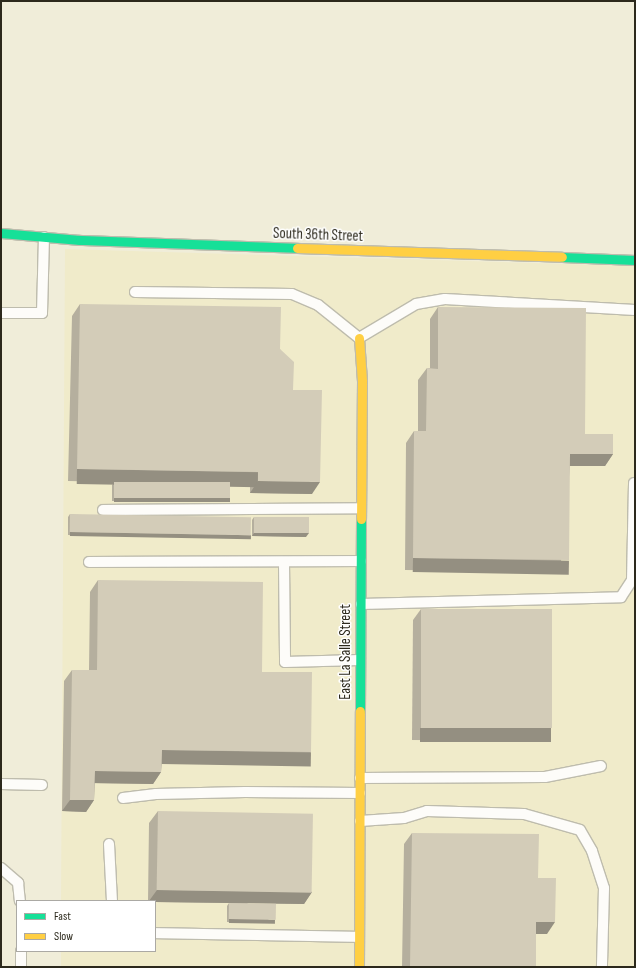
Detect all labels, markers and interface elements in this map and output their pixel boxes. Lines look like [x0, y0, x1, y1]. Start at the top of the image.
street label: South 36th Street [273, 224, 363, 246]
street label: East La Salle Street [337, 604, 355, 700]
legend [16, 900, 156, 952]
text: Fast [54, 909, 71, 924]
text: Slow [54, 929, 73, 944]

